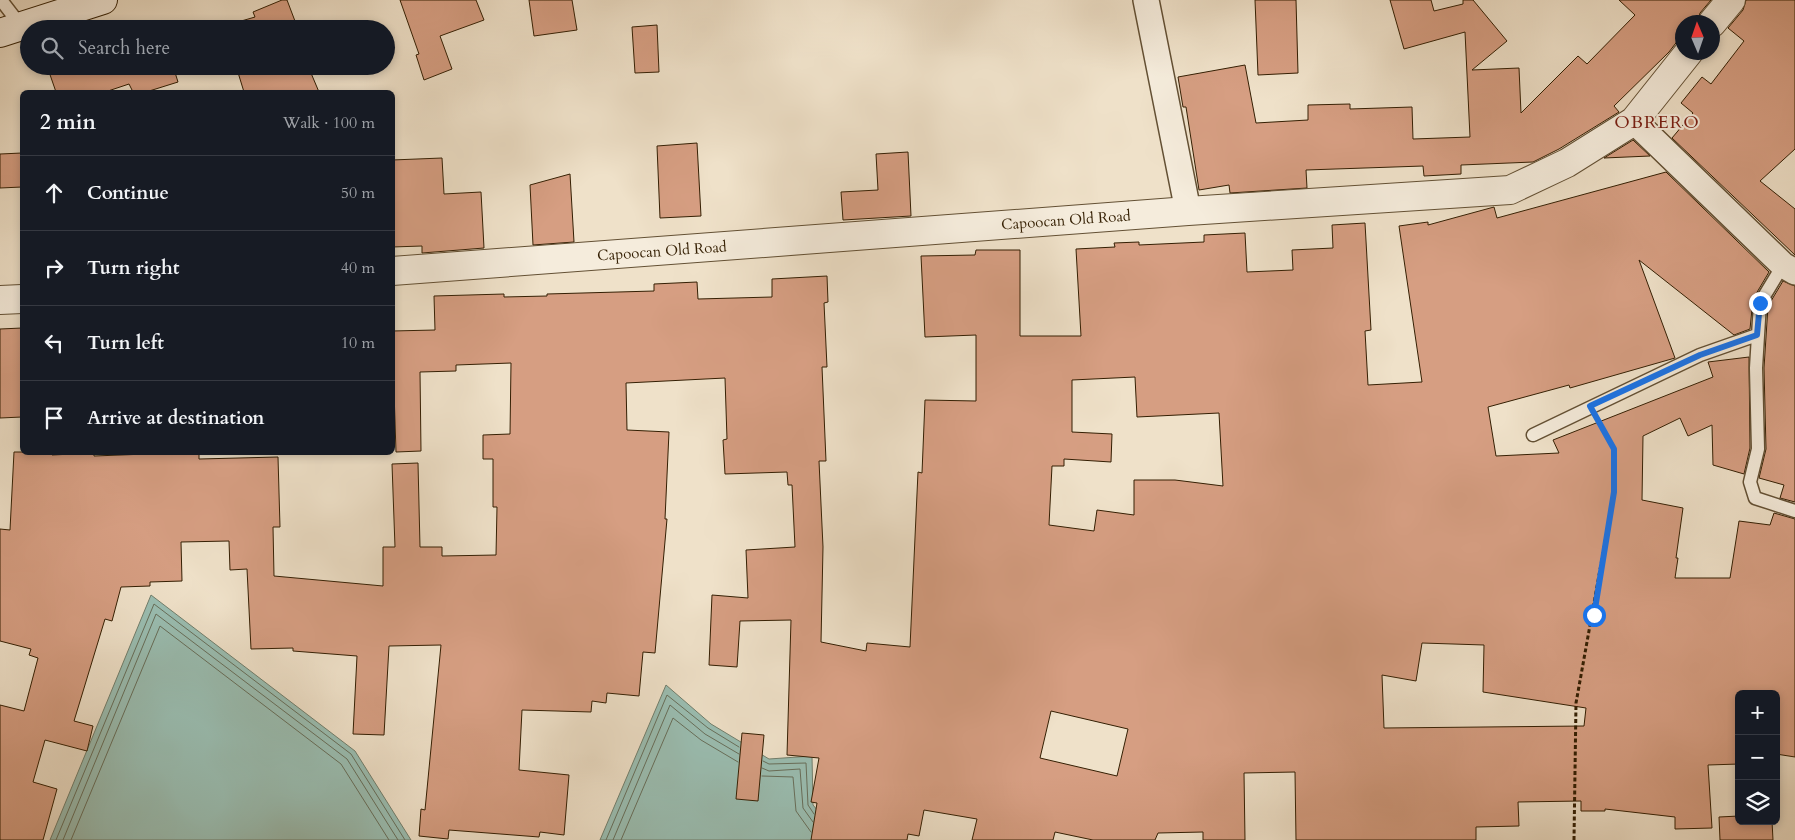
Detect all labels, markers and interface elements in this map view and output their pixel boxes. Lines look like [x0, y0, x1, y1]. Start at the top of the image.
north arrow [1675, 15, 1720, 60]
search box [20, 20, 395, 75]
icon: search [38, 34, 66, 62]
text: Search here [78, 35, 170, 61]
text: 2 min [40, 108, 96, 137]
district label: OBRERO [1614, 110, 1700, 135]
text: Walk · 100 m [283, 112, 375, 134]
icon: ahead [40, 179, 68, 207]
text: Continue [87, 180, 169, 206]
text: 50 m [341, 182, 375, 204]
street label: Capoocan Old Road [1001, 205, 1131, 235]
street label: Capoocan Old Road [597, 236, 727, 266]
icon: right [40, 254, 68, 282]
text: Turn right [87, 255, 179, 281]
text: 40 m [341, 257, 375, 279]
route end [1749, 292, 1772, 315]
icon: left [40, 329, 68, 357]
text: Turn left [87, 330, 164, 356]
text: 10 m [341, 332, 375, 354]
icon: arrive [40, 404, 68, 432]
text: Arrive at destination [87, 405, 264, 431]
route start [1583, 604, 1606, 627]
map controls [1735, 690, 1780, 825]
button: + [1735, 690, 1780, 735]
button: − [1735, 735, 1780, 780]
button: layers [1735, 780, 1780, 825]

